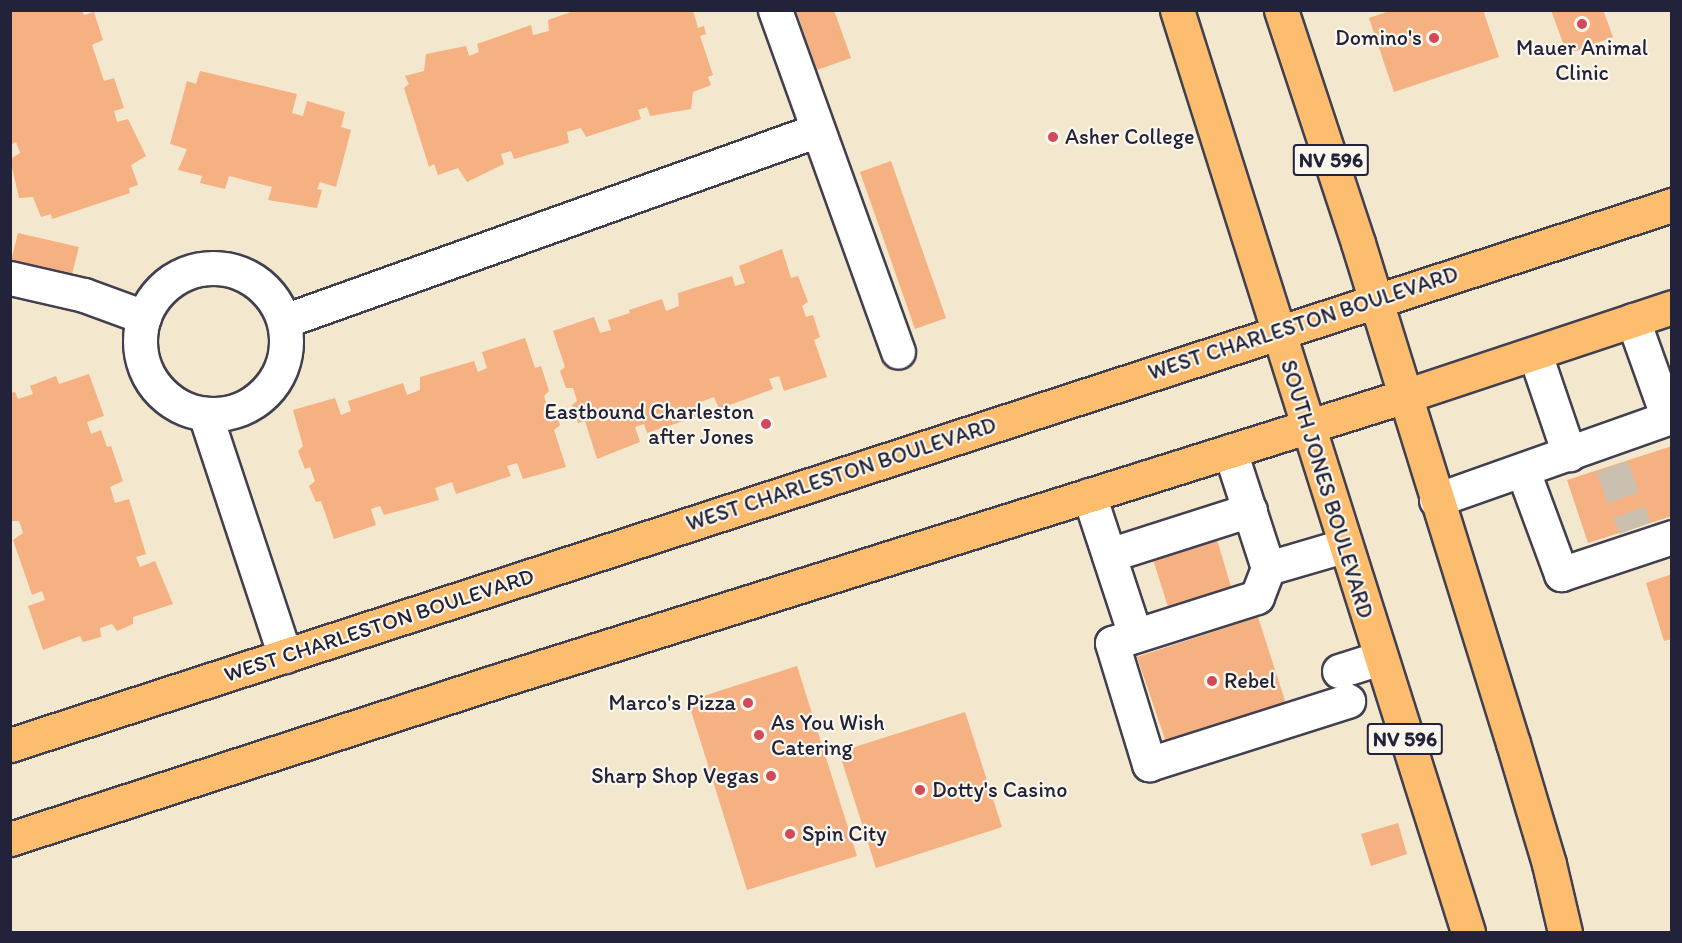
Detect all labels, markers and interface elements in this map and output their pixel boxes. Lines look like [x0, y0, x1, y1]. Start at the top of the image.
marker: Mauer Animal Clinic [1575, 17, 1589, 31]
place label: Domino's [1335, 25, 1422, 51]
marker: Domino's [1427, 31, 1441, 45]
place label: Mauer Animal Clinic [1516, 34, 1648, 86]
place label: Asher College [1065, 124, 1194, 150]
marker: Asher College [1046, 130, 1060, 144]
road number: NV 596 [1292, 142, 1370, 178]
street label: WEST CHARLESTON BOULEVARD [1145, 260, 1461, 386]
street label: SOUTH JONES BOULEVARD [1275, 357, 1379, 621]
place label: Eastbound Charleston after Jones [544, 398, 754, 450]
street label: WEST CHARLESTON BOULEVARD [683, 411, 999, 537]
marker: Eastbound Charleston after Jones [759, 417, 773, 431]
street label: WEST CHARLESTON BOULEVARD [221, 562, 537, 688]
place label: Rebel [1224, 668, 1276, 694]
marker: Rebel [1205, 674, 1219, 688]
place label: Marco's Pizza [609, 690, 736, 716]
marker: Marco's Pizza [741, 696, 755, 710]
place label: As You Wish Catering [771, 709, 885, 760]
road number: NV 596 [1366, 721, 1444, 757]
marker: As You Wish Catering [752, 728, 766, 742]
place label: Sharp Shop Vegas [593, 763, 759, 789]
marker: Sharp Shop Vegas [764, 769, 778, 783]
place label: Dotty's Casino [932, 777, 1067, 803]
marker: Dotty's Casino [913, 783, 927, 797]
place label: Spin City [802, 821, 887, 847]
marker: Spin City [783, 827, 797, 841]

